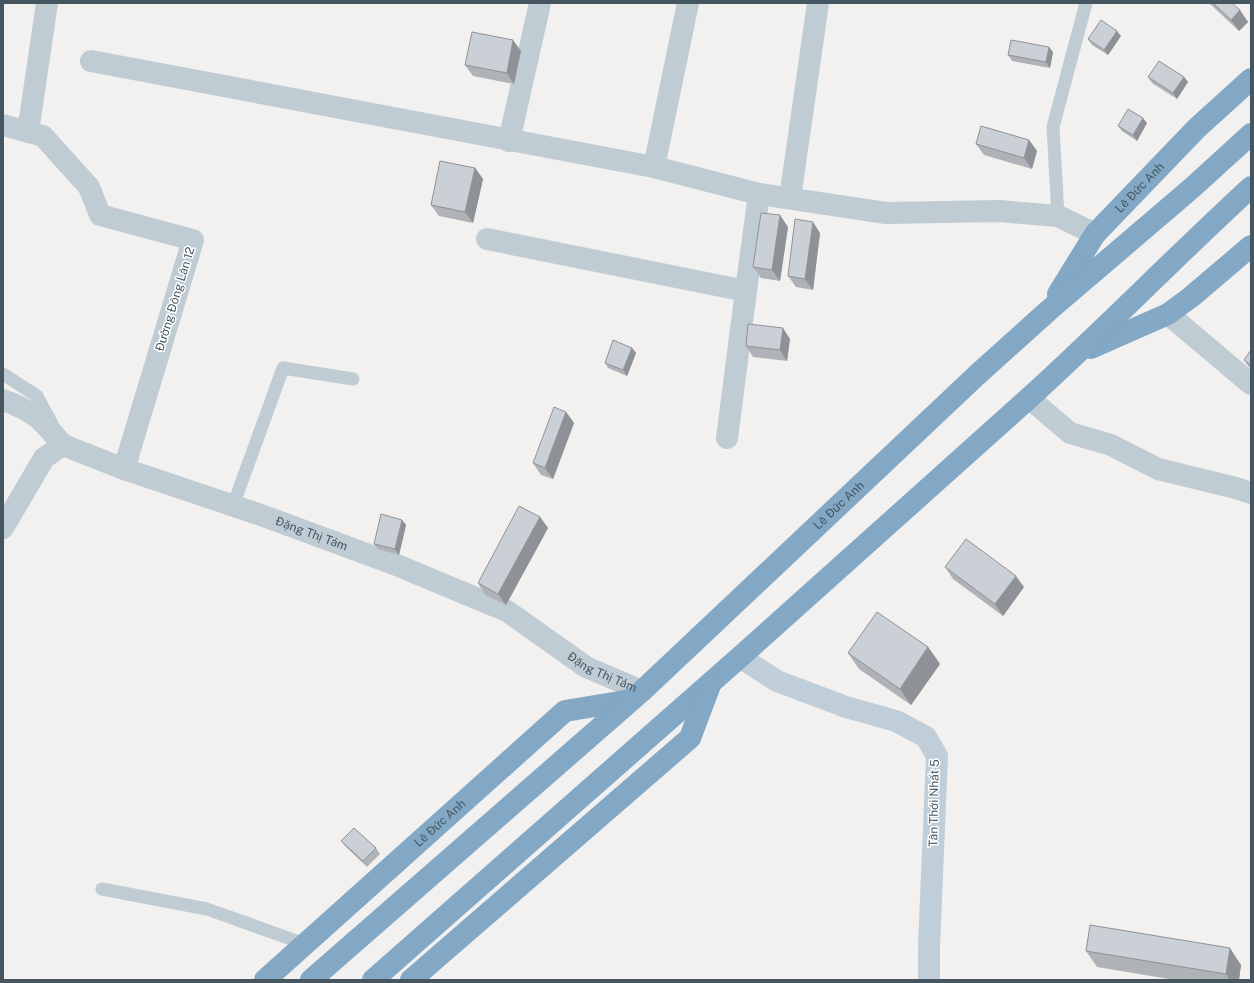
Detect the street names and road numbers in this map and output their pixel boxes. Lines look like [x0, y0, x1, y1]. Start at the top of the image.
street label: Lê Đức Anh [1112, 159, 1167, 215]
street label: Đường Đông Lân 12 [152, 245, 198, 353]
street label: Lê Đức Anh [811, 478, 867, 532]
street label: Đặng Thị Tám [273, 514, 349, 553]
street label: Đặng Thị Tám [565, 649, 639, 695]
street label: Tân Thới Nhất 5 [926, 759, 942, 847]
street label: Lê Đức Anh [411, 796, 469, 850]

